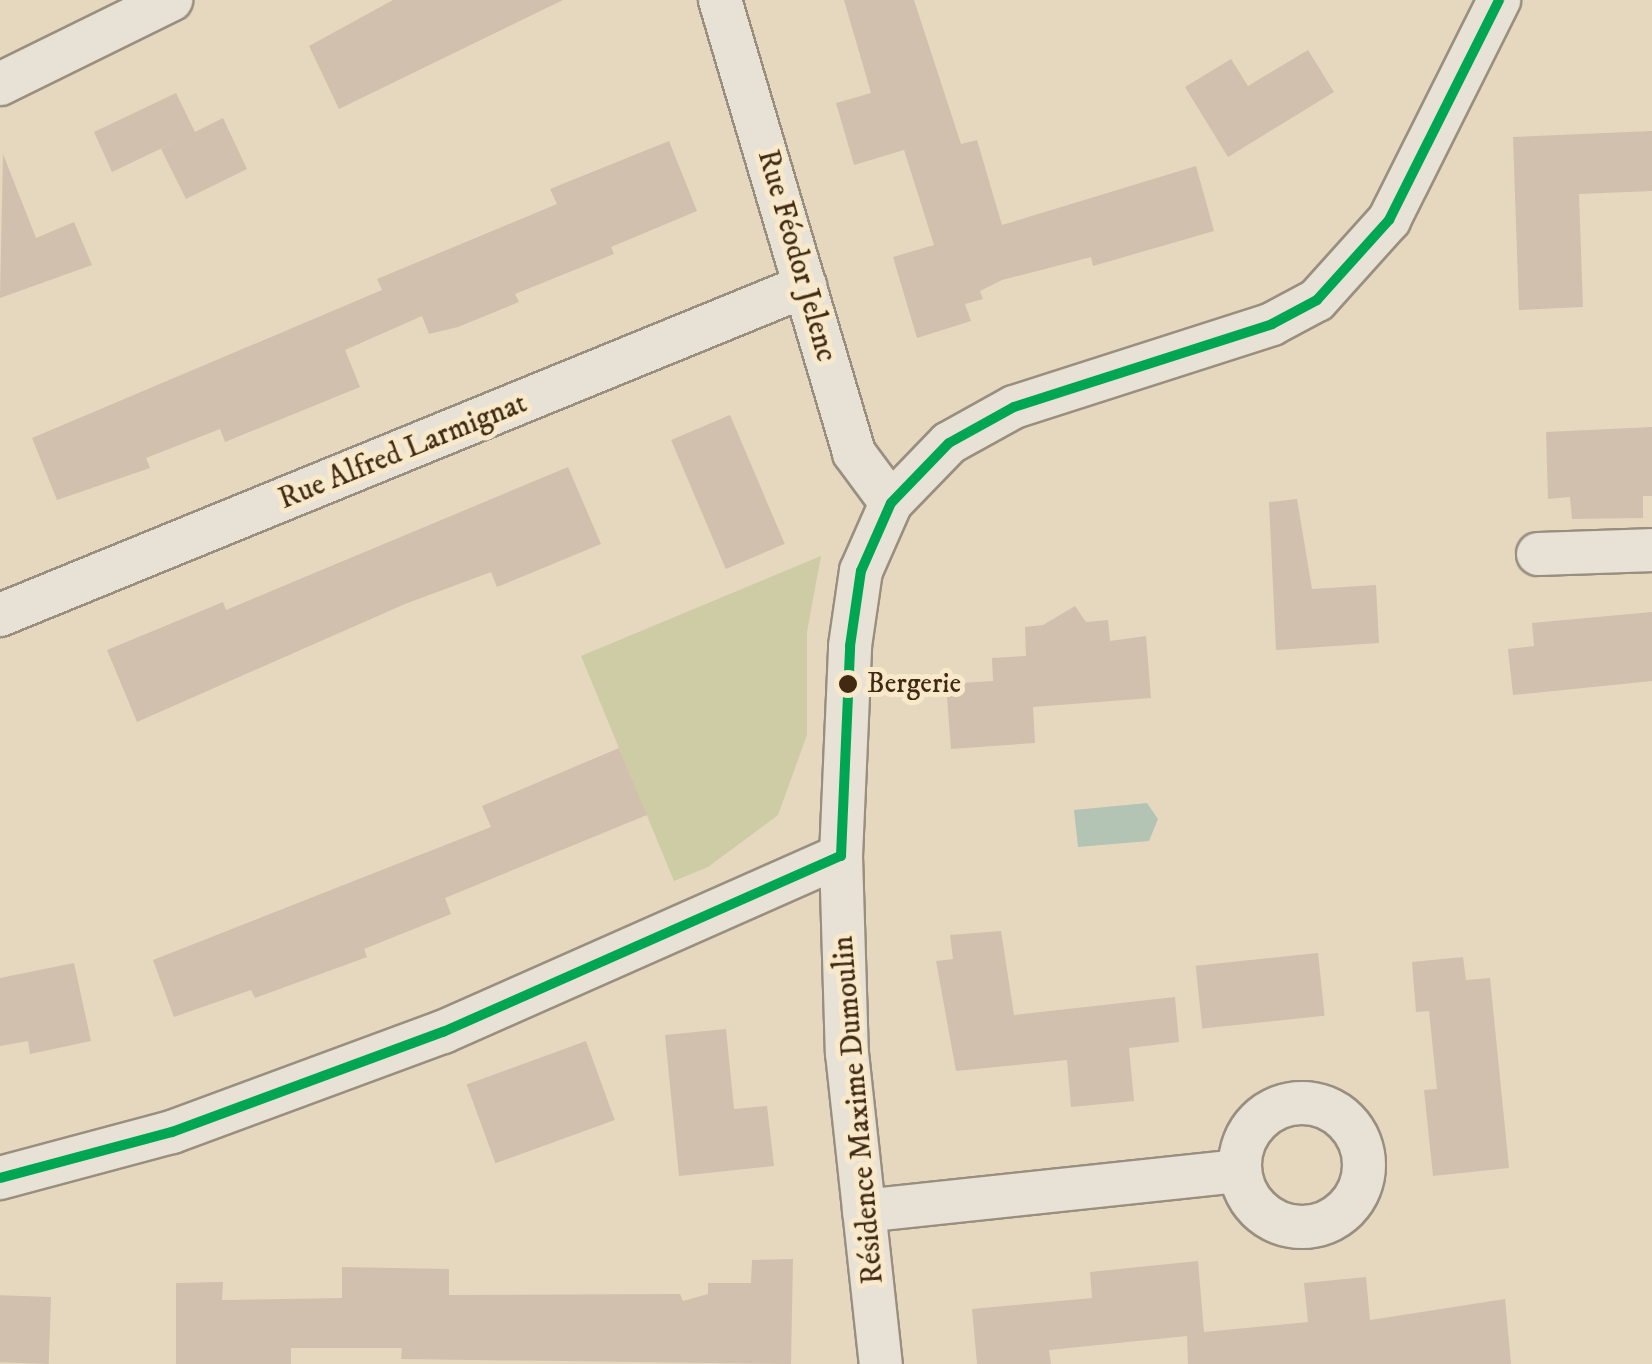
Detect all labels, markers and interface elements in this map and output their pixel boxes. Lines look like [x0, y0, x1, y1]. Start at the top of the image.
street label: Rue Féodor Jelenc [749, 146, 843, 366]
street label: Rue Alfred Larmignat [274, 386, 532, 518]
place label: Bergerie [867, 667, 961, 701]
marker: Bergerie [838, 674, 858, 694]
street label: Résidence Maxime Dumoulin [826, 934, 892, 1286]

